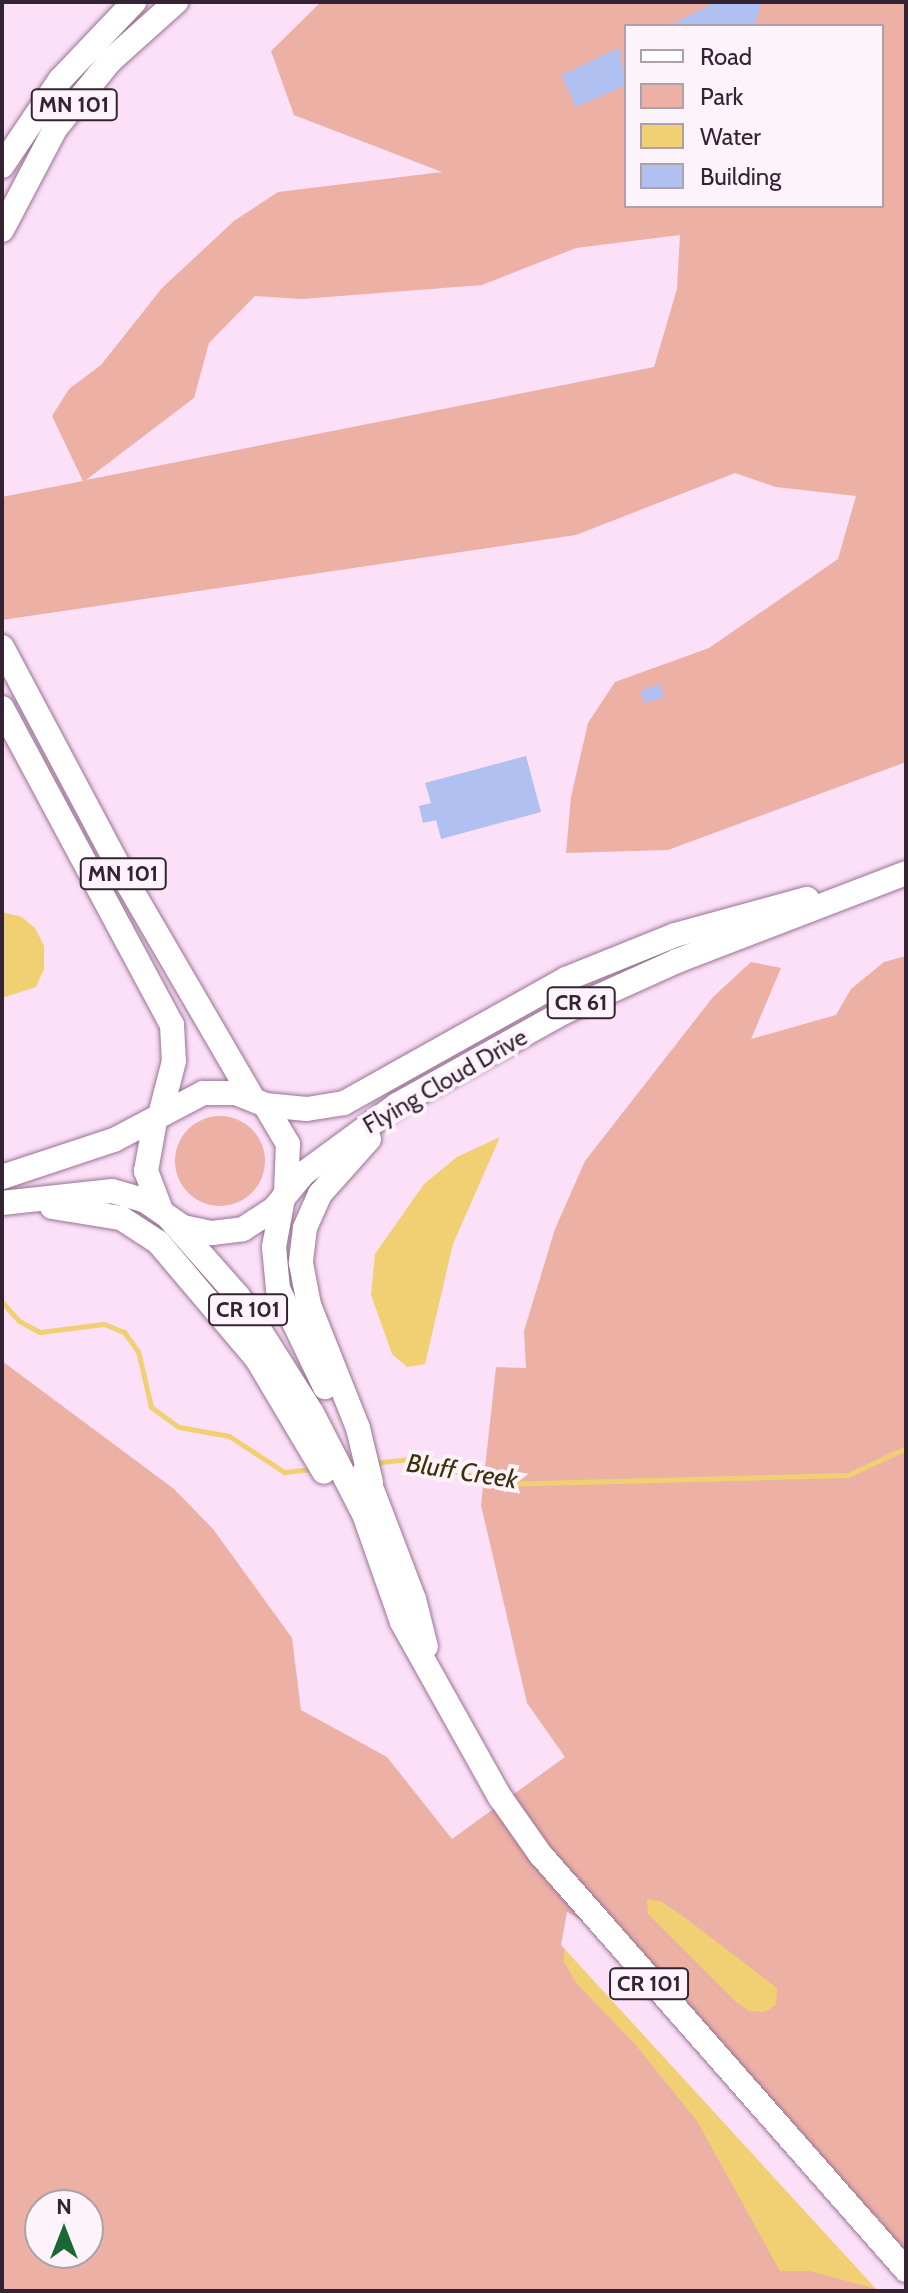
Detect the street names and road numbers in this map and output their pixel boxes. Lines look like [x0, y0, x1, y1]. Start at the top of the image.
road number: MN 101 [30, 87, 118, 123]
road number: MN 101 [79, 856, 167, 892]
road number: CR 61 [545, 985, 617, 1021]
street label: Flying Cloud Drive [358, 1022, 532, 1140]
road number: CR 101 [208, 1292, 288, 1328]
road number: CR 101 [609, 1966, 689, 2002]

